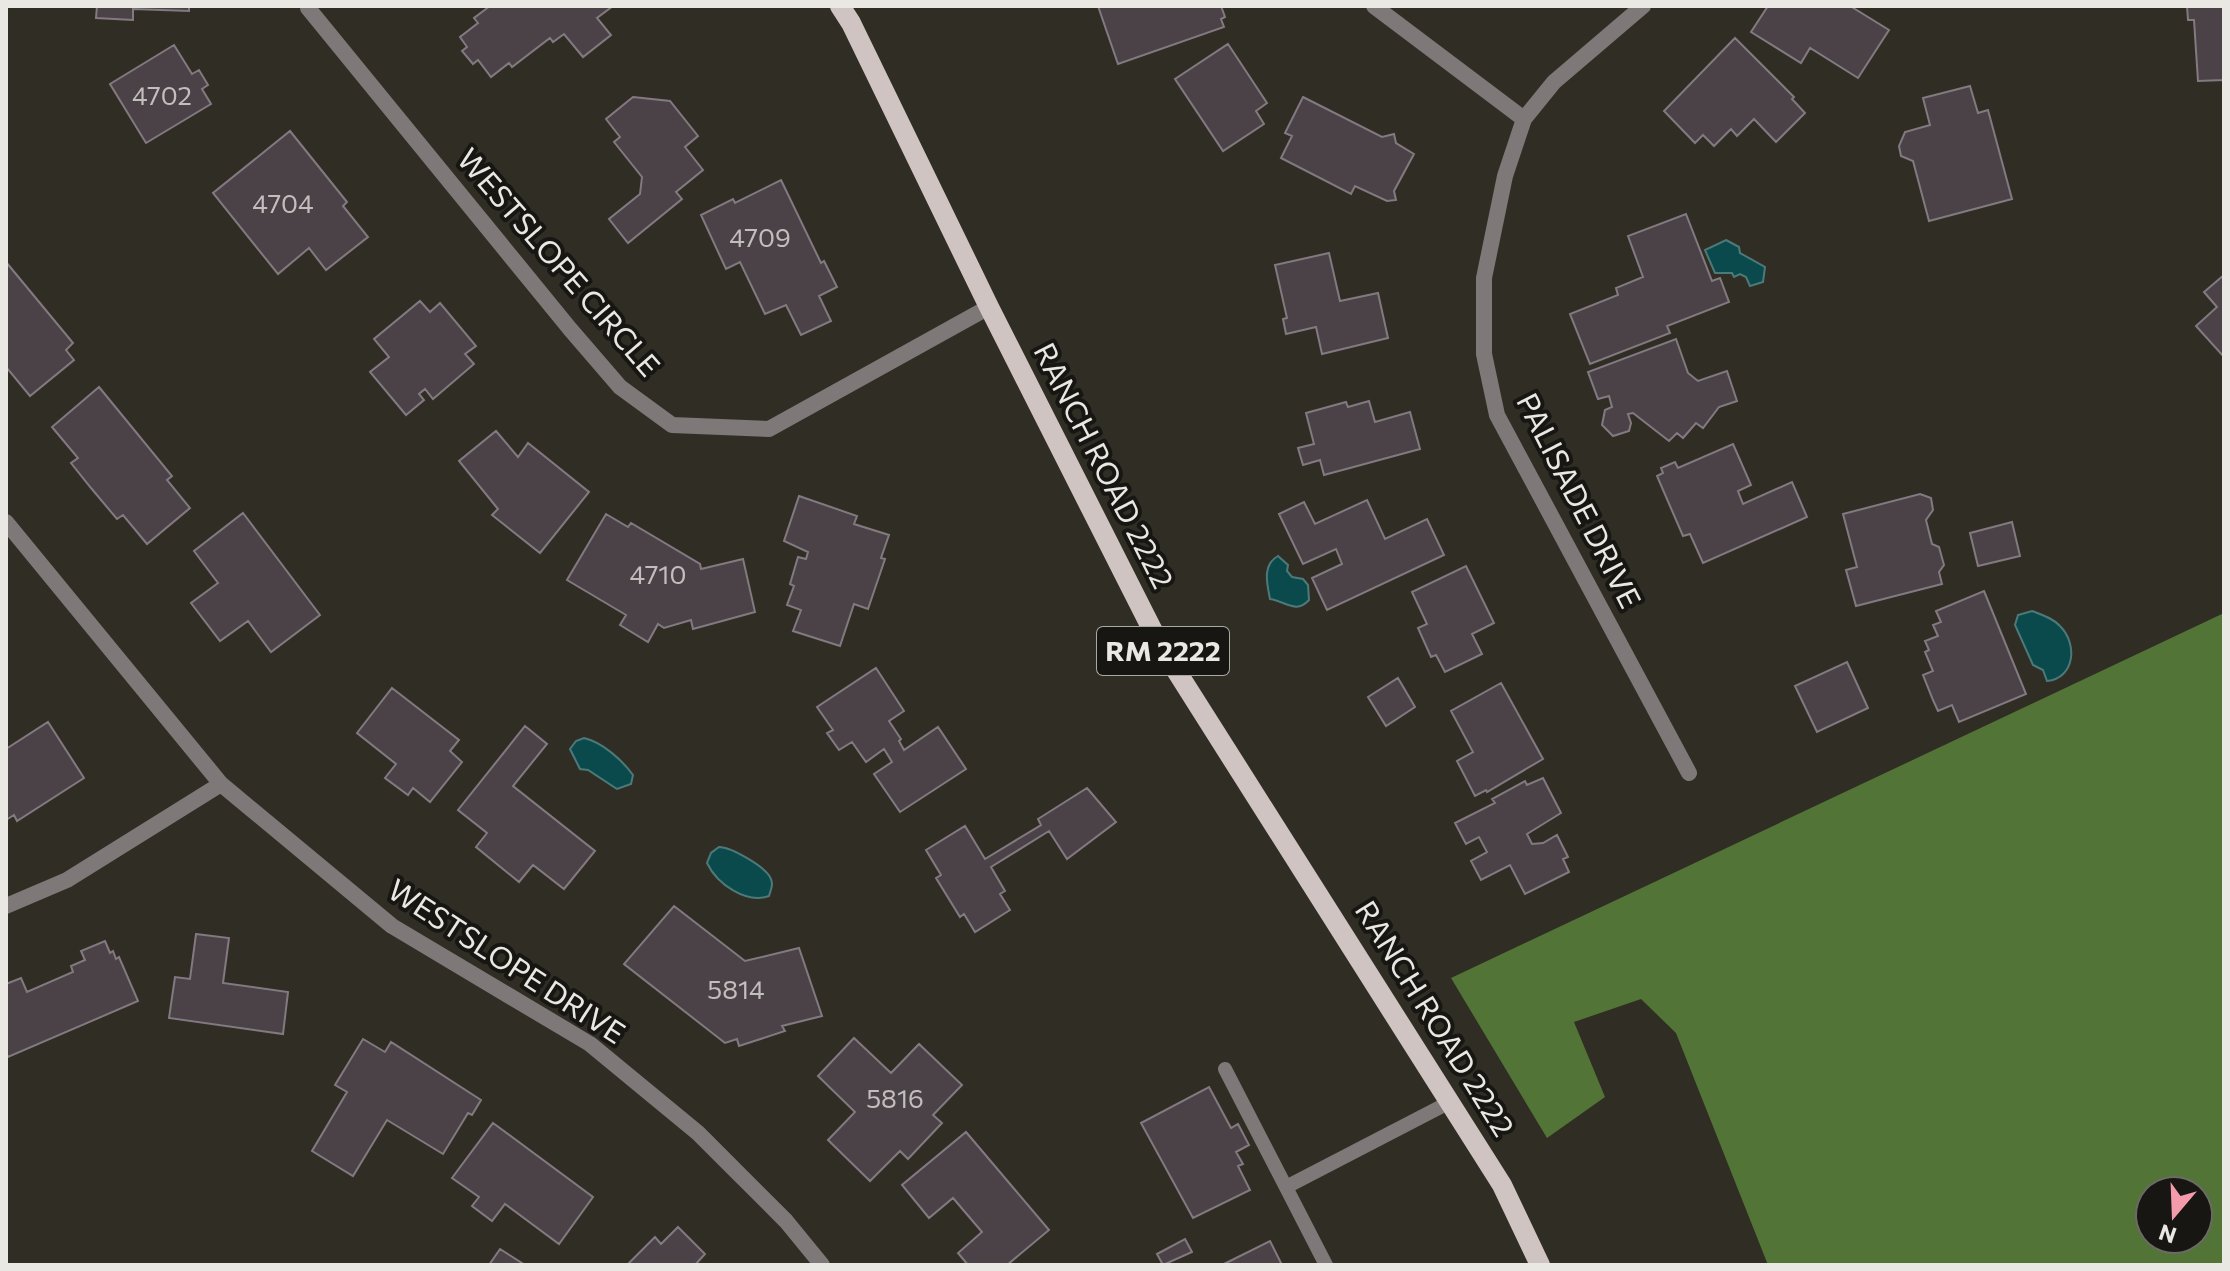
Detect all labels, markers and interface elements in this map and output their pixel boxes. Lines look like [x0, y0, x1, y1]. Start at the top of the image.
house number: 4702 [132, 79, 192, 110]
street label: WESTSLOPE CIRCLE [451, 140, 669, 383]
house number: 4704 [252, 187, 314, 218]
house number: 4709 [729, 221, 791, 252]
street label: RANCH ROAD 2222 [1027, 336, 1183, 594]
street label: PALISADE DRIVE [1510, 386, 1650, 614]
house number: 4710 [630, 558, 686, 589]
road number: RM 2222 [1097, 627, 1229, 675]
street label: WESTSLOPE DRIVE [382, 870, 633, 1050]
street label: RANCH ROAD 2222 [1349, 893, 1523, 1142]
house number: 5814 [707, 973, 765, 1004]
house number: 5816 [866, 1082, 924, 1113]
north arrow [2134, 1175, 2214, 1255]
text: N [2155, 1219, 2180, 1250]

